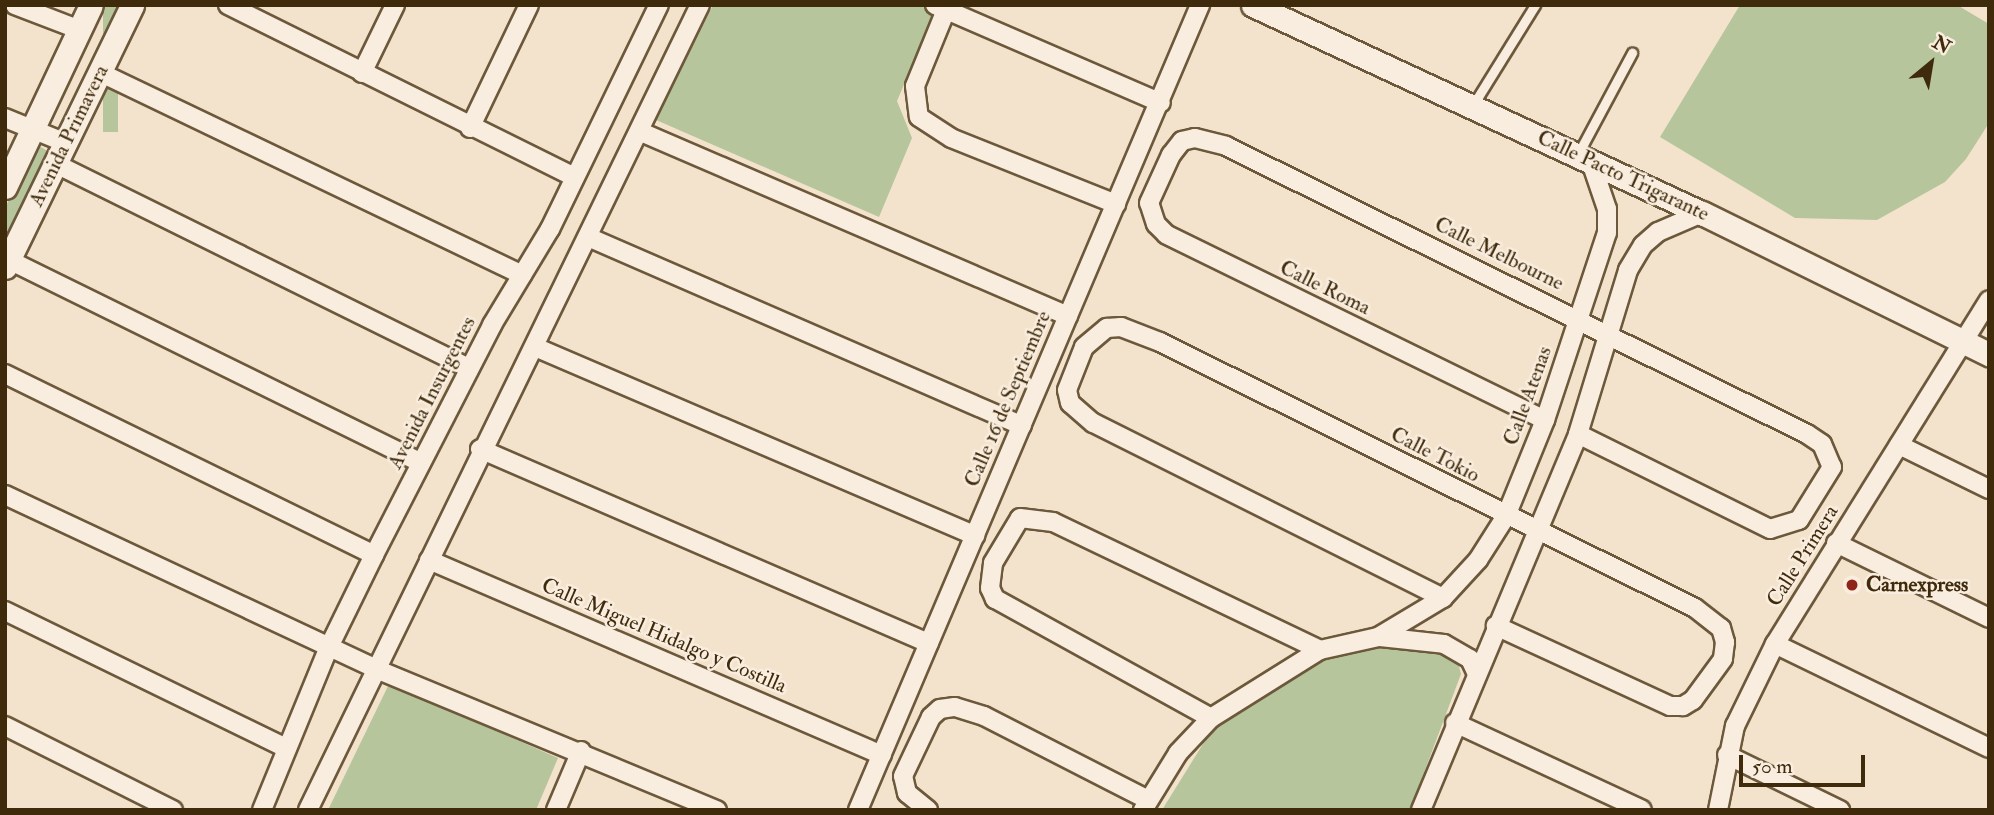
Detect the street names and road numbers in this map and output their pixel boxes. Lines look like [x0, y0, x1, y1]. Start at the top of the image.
street label: Avenida Primavera [24, 61, 114, 211]
street label: Calle Pacto Trigarante [1533, 125, 1713, 227]
street label: Calle Melbourne [1430, 212, 1568, 296]
street label: Calle Roma [1276, 255, 1374, 321]
street label: Calle 16 de Septiembre [960, 307, 1056, 491]
street label: Avenida Insurgentes [383, 312, 481, 474]
street label: Calle Atenas [1498, 343, 1558, 449]
street label: Calle Tokio [1386, 422, 1484, 488]
street label: Calle Primera [1762, 501, 1844, 611]
street label: Calle Miguel Hidalgo y Costilla [538, 573, 790, 699]

